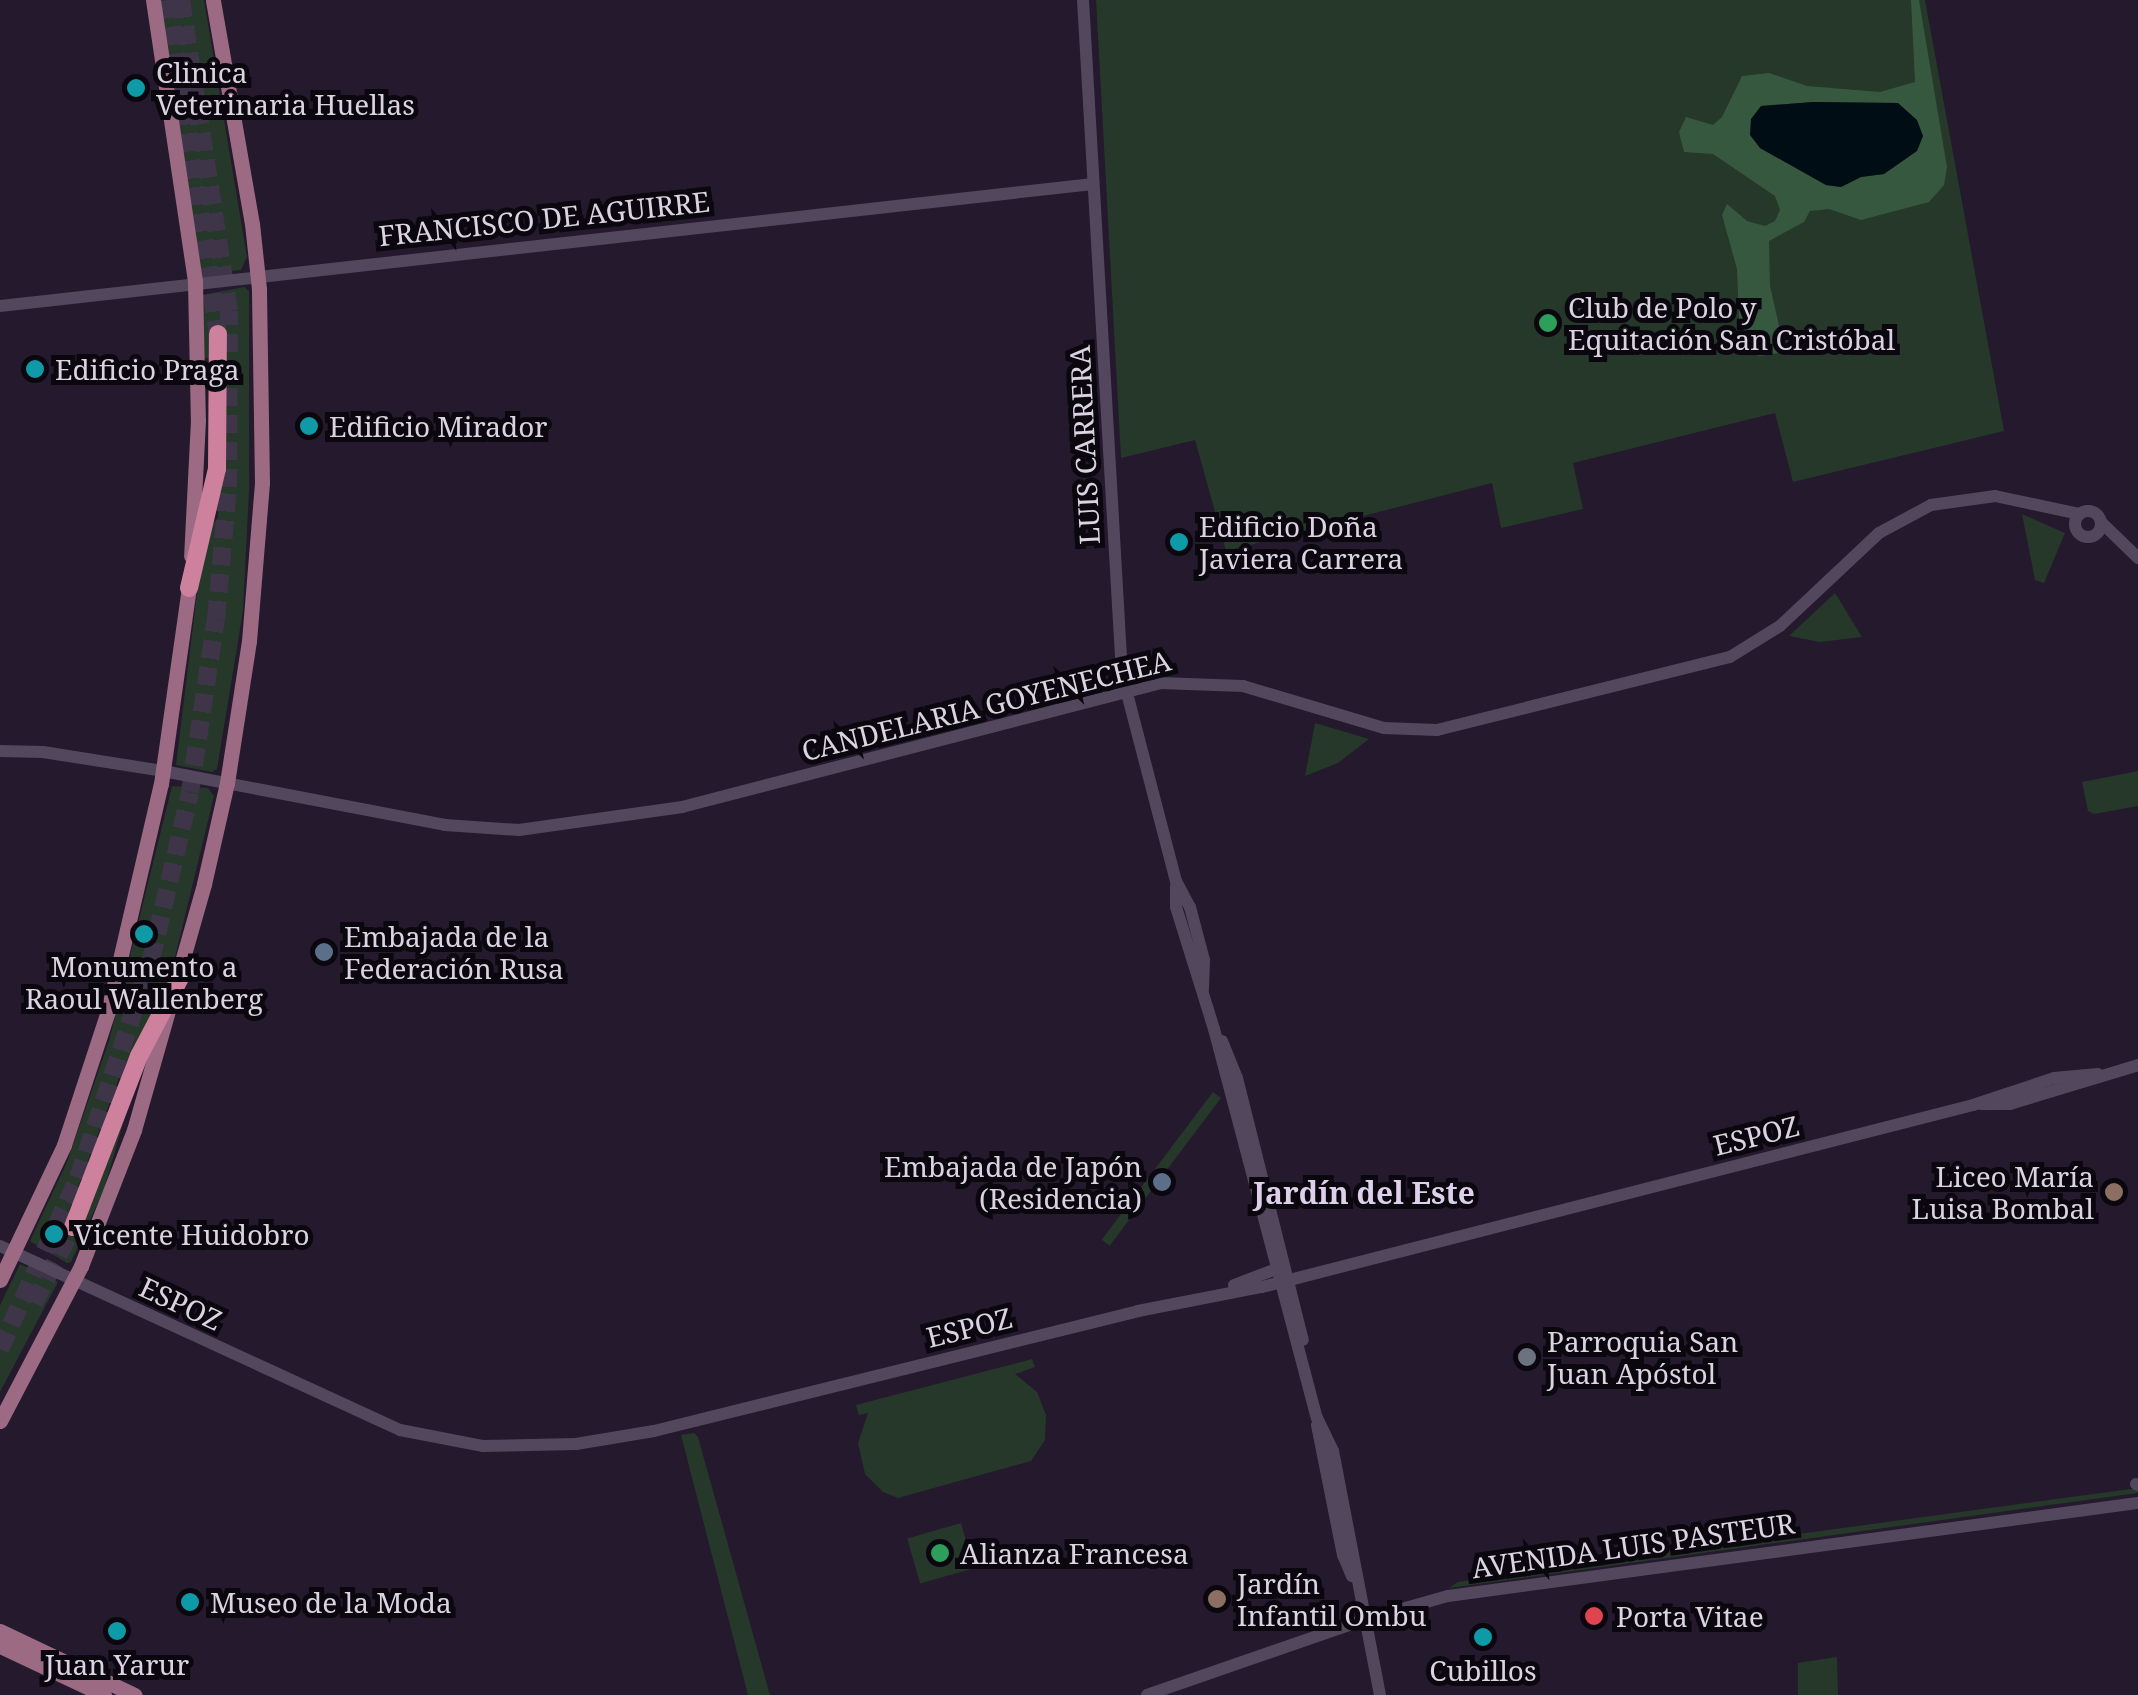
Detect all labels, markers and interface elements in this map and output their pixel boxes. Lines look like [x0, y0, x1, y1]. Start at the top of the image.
place label: Clinica Veterinaria Huellas [156, 55, 415, 121]
marker: Clinica Veterinaria Huellas [125, 77, 147, 99]
street label: FRANCISCO DE AGUIRRE [377, 184, 711, 252]
place label: Club de Polo y Equitación San Cristóbal [1568, 290, 1895, 356]
marker: Club de Polo y Equitación San Cristóbal [1537, 312, 1559, 334]
street label: LUIS CARRERA [1062, 344, 1106, 546]
place label: Edificio Praga [55, 352, 239, 386]
marker: Edificio Praga [24, 358, 46, 380]
place label: Edificio Mirador [329, 409, 547, 443]
marker: Edificio Mirador [298, 415, 320, 437]
place label: Edificio Doña Javiera Carrera [1199, 509, 1403, 575]
marker: Edificio Doña Javiera Carrera [1168, 531, 1190, 553]
street label: CANDELARIA GOYENECHEA [798, 643, 1174, 767]
place label: Embajada de la Federación Rusa [344, 919, 564, 985]
marker: Monumento a Raoul Wallenberg [133, 923, 155, 945]
marker: Embajada de la Federación Rusa [313, 941, 335, 963]
place label: Monumento a Raoul Wallenberg [25, 949, 263, 1015]
street label: ESPOZ [1710, 1108, 1802, 1162]
place label: Embajada de Japón (Residencia) [884, 1149, 1142, 1215]
place label: Liceo María Luisa Bombal [1912, 1159, 2094, 1225]
marker: Embajada de Japón (Residencia) [1151, 1171, 1173, 1193]
district label: Jardín del Este [1253, 1175, 1475, 1211]
marker: Liceo María Luisa Bombal [2103, 1181, 2125, 1203]
place label: Vicente Huidobro [74, 1217, 310, 1251]
marker: Vicente Huidobro [43, 1223, 65, 1245]
street label: ESPOZ [135, 1269, 227, 1337]
street label: ESPOZ [923, 1300, 1015, 1354]
place label: Parroquia San Juan Apóstol [1547, 1324, 1738, 1390]
marker: Parroquia San Juan Apóstol [1516, 1346, 1538, 1368]
street label: AVENIDA LUIS PASTEUR [1469, 1506, 1797, 1584]
place label: Alianza Francesa [960, 1536, 1189, 1570]
marker: Alianza Francesa [929, 1542, 951, 1564]
place label: Jardín Infantil Ombu [1237, 1566, 1426, 1632]
place label: Museo de la Moda [210, 1585, 452, 1619]
marker: Jardín Infantil Ombu [1206, 1588, 1228, 1610]
marker: Museo de la Moda [179, 1591, 201, 1613]
place label: Porta Vitae [1616, 1599, 1764, 1633]
marker: Porta Vitae [1581, 1603, 1607, 1629]
marker: Juan Yarur [106, 1620, 128, 1642]
marker: Cubillos [1472, 1626, 1494, 1648]
place label: Juan Yarur [45, 1647, 189, 1681]
place label: Cubillos [1429, 1653, 1537, 1687]

